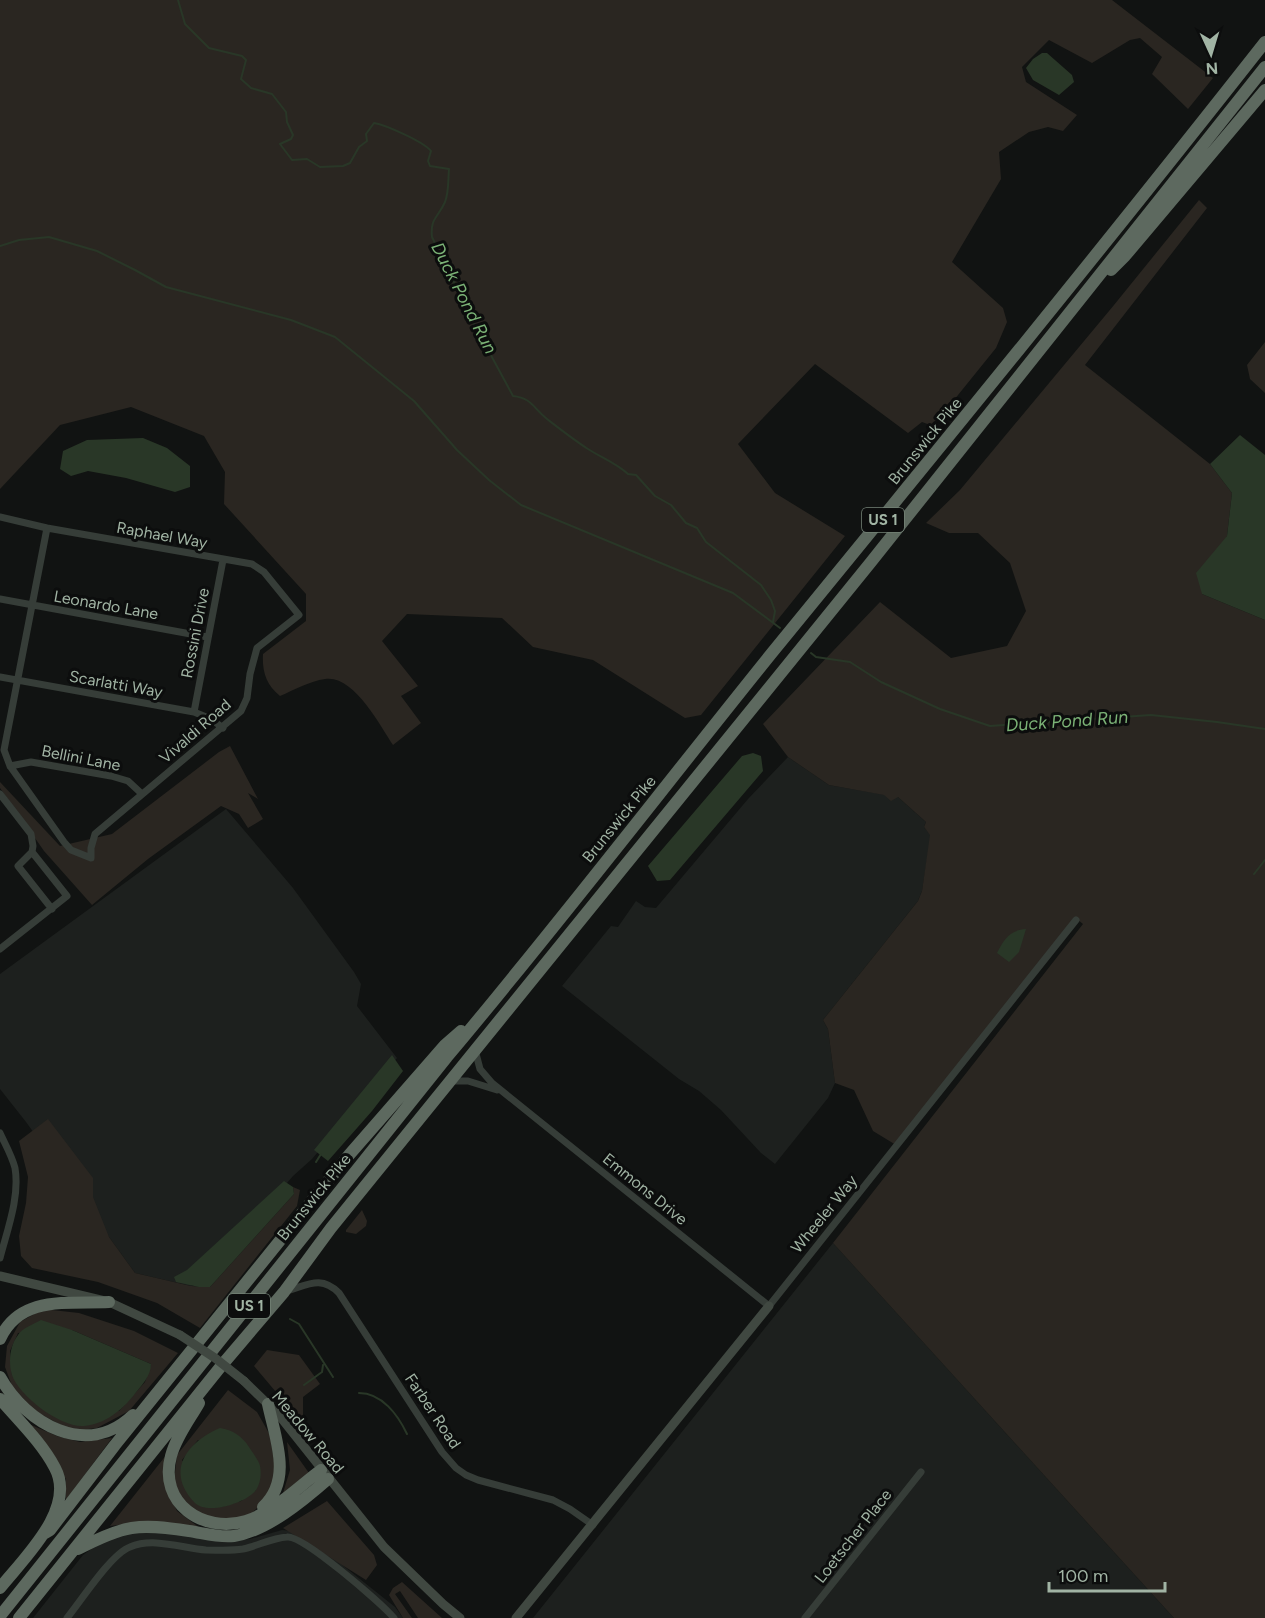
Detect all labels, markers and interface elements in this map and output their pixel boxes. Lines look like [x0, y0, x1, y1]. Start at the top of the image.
north arrow [1181, 24, 1241, 84]
text: N [1205, 59, 1219, 78]
water label: Duck Pond Run [426, 238, 502, 358]
street label: Brunswick Pike [884, 393, 966, 488]
road number: US 1 [862, 508, 904, 532]
street label: Raphael Way [115, 518, 210, 552]
street label: Leonardo Lane [52, 586, 160, 624]
street label: Rossini Drive [177, 586, 213, 680]
street label: Scarlatti Way [68, 666, 165, 702]
street label: Vivaldi Road [155, 695, 235, 767]
water label: Duck Pond Run [1005, 706, 1129, 736]
street label: Bellini Lane [40, 741, 122, 775]
street label: Brunswick Pike [578, 771, 660, 866]
street label: Brunswick Pike [273, 1149, 355, 1244]
street label: Emmons Drive [599, 1149, 691, 1229]
street label: Wheeler Way [787, 1171, 861, 1257]
road number: US 1 [228, 1294, 270, 1318]
street label: Farber Road [401, 1370, 465, 1452]
street label: Meadow Road [268, 1387, 348, 1477]
street label: Loetscher Place [810, 1485, 896, 1587]
scale bar [1049, 1555, 1164, 1593]
text: 100 m [1058, 1565, 1108, 1587]

